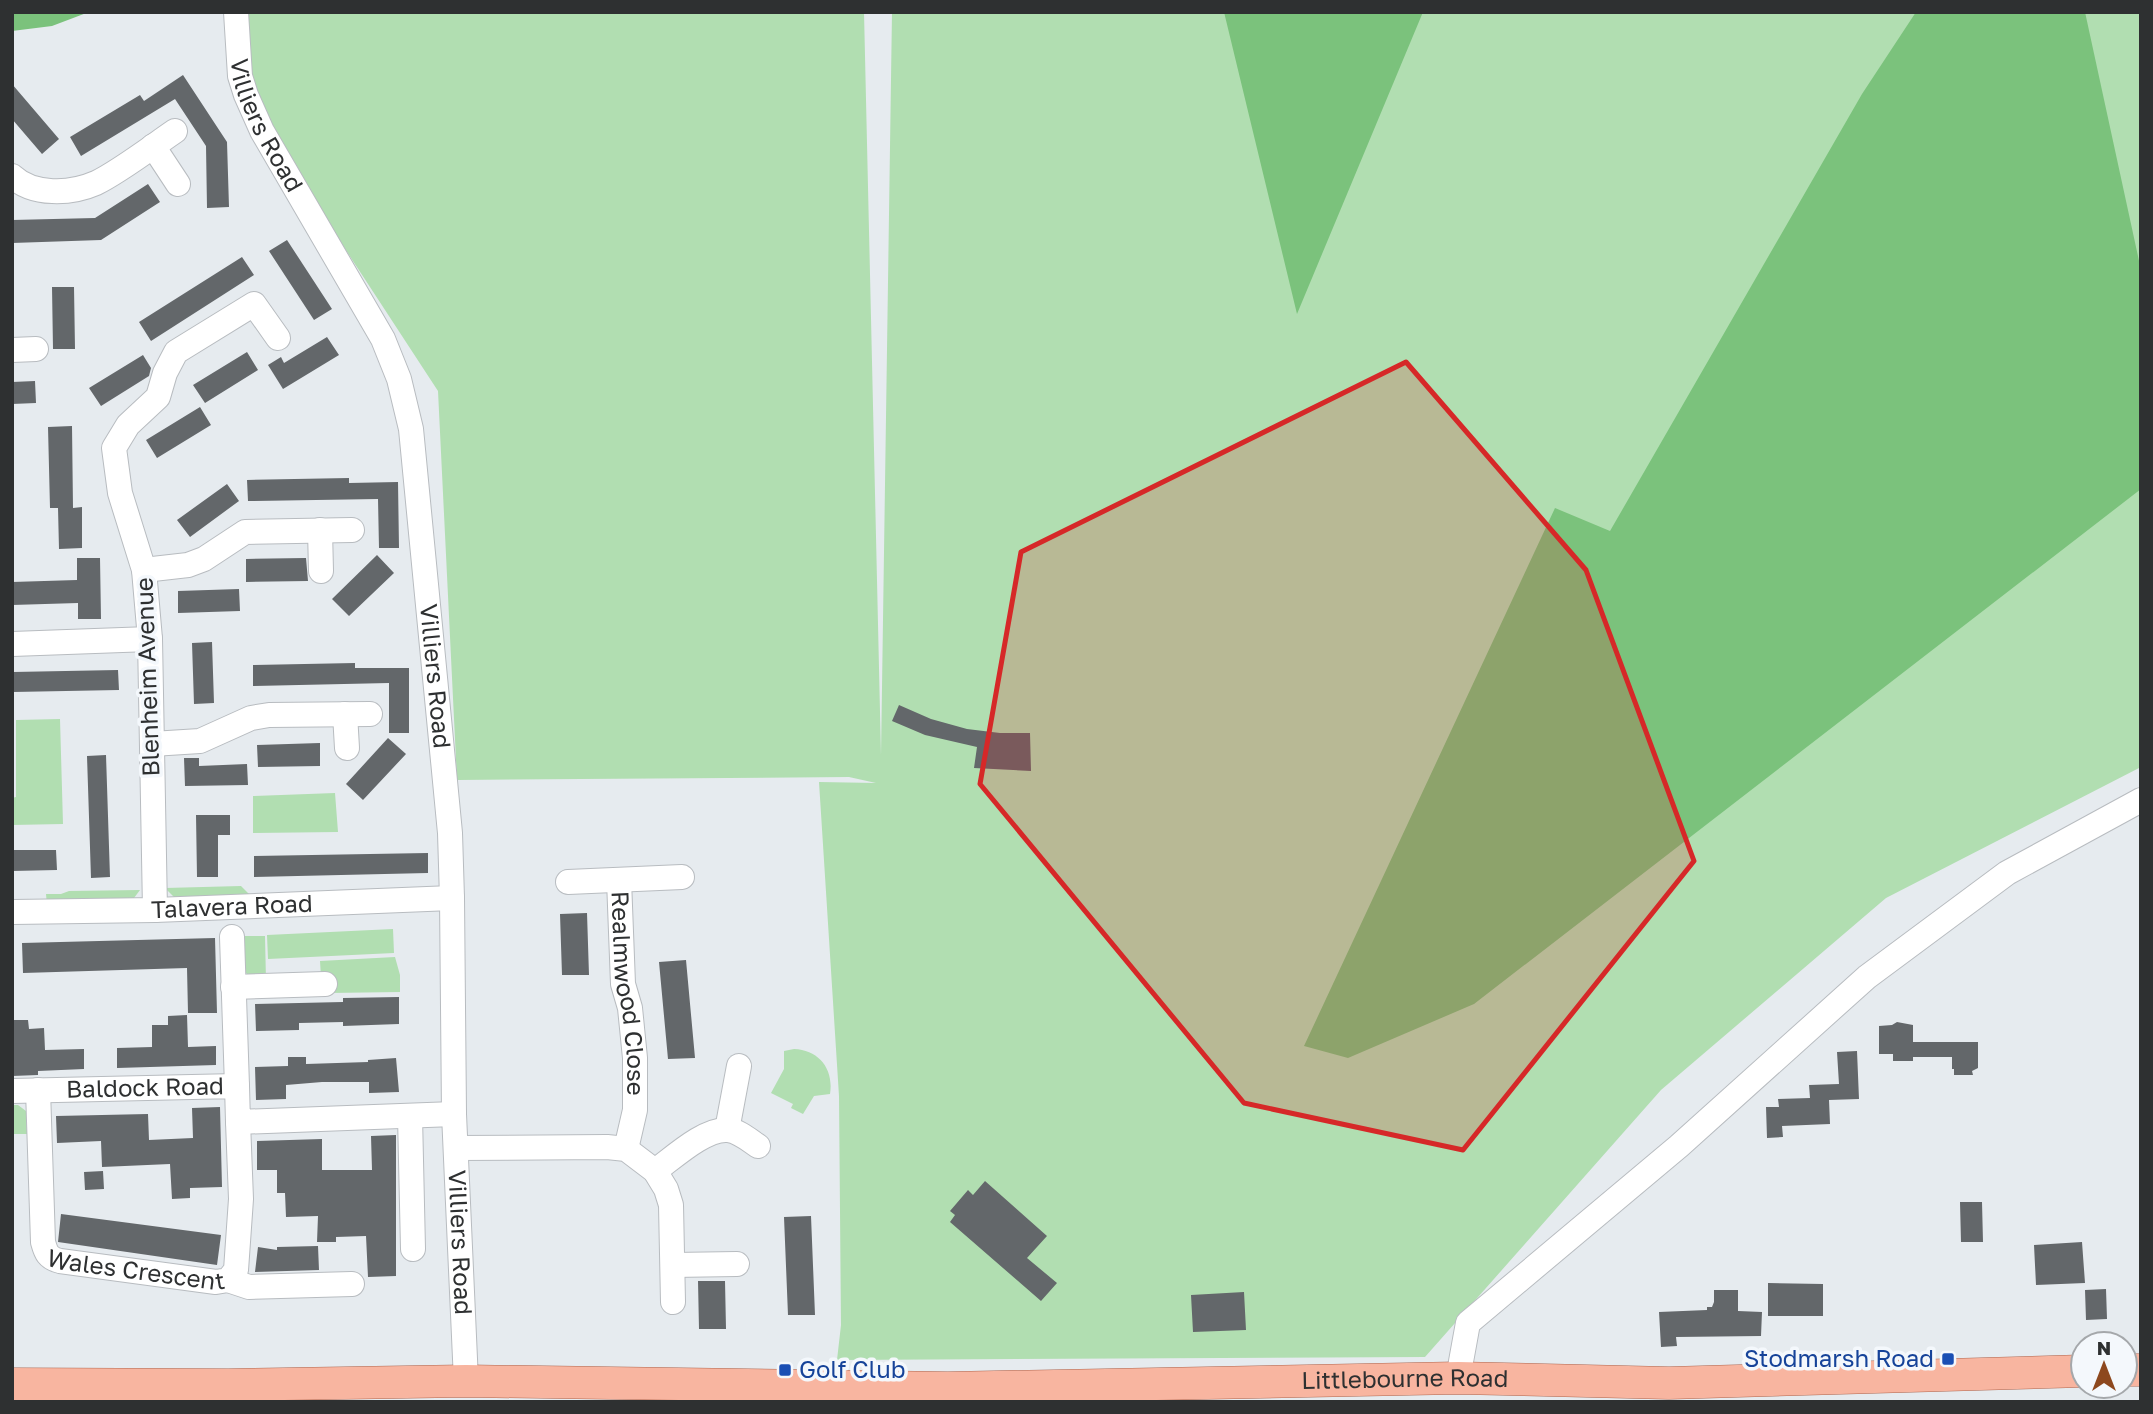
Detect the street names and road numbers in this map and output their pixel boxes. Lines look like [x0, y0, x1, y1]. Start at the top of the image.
street label: Villiers Road [226, 57, 310, 196]
street label: Blenheim Avenue [129, 577, 164, 777]
street label: Villiers Road [415, 602, 458, 750]
street label: Talavera Road [151, 888, 313, 923]
street label: Realmwood Close [606, 890, 651, 1096]
street label: Baldock Road [66, 1070, 224, 1103]
street label: Villiers Road [444, 1169, 479, 1315]
street label: Wales Crescent [44, 1242, 227, 1295]
street label: Littlebourne Road [1301, 1362, 1509, 1394]

